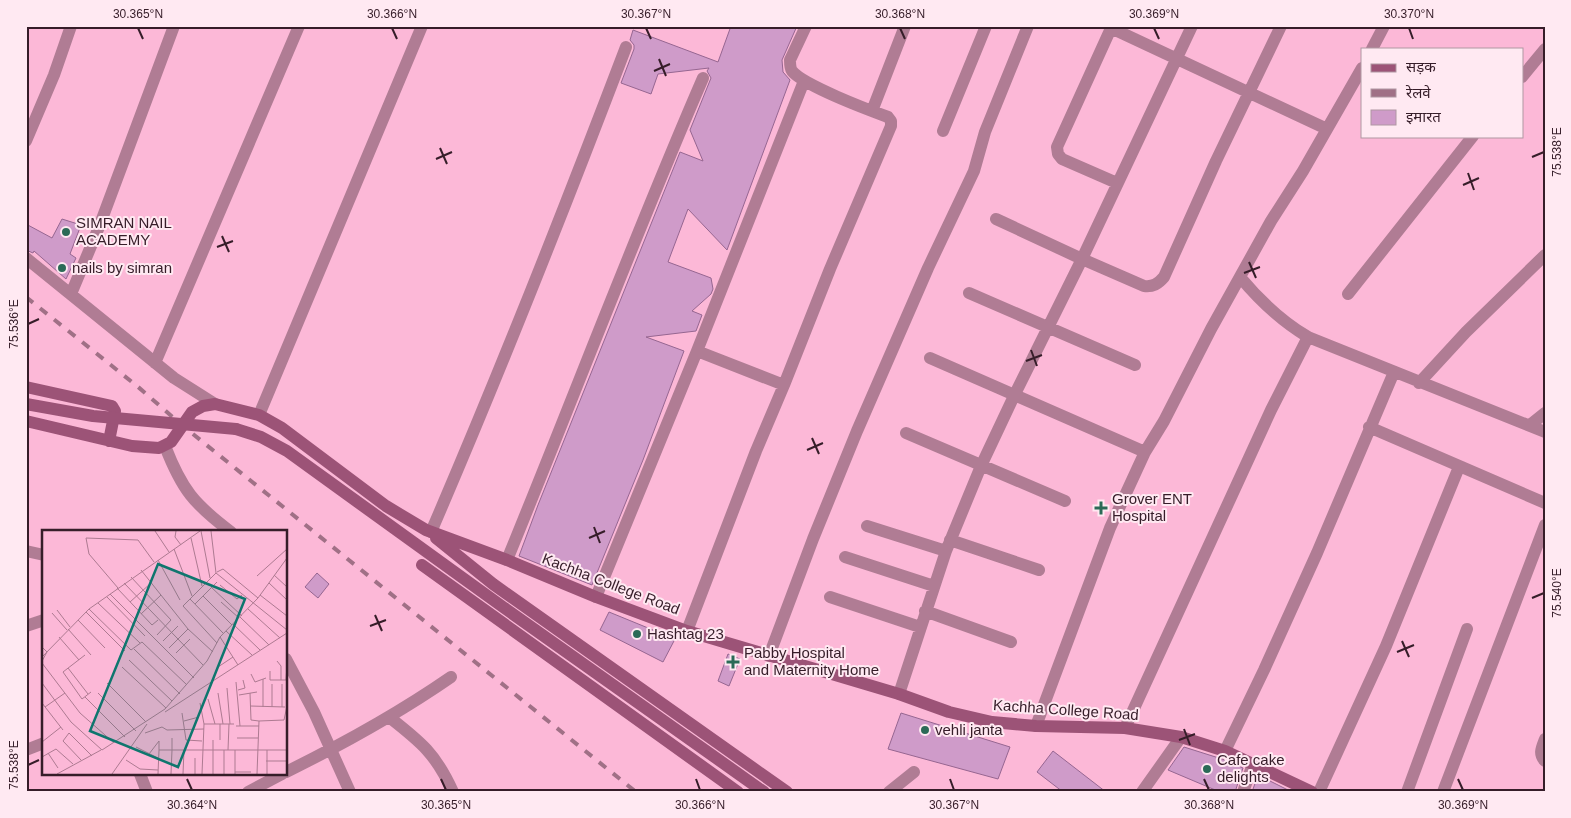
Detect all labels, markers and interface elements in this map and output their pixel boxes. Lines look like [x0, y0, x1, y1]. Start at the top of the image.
text: 30.365°N [113, 7, 163, 21]
text: 30.366°N [367, 7, 417, 21]
text: 30.367°N [621, 7, 671, 21]
text: 30.368°N [875, 7, 925, 21]
text: 30.369°N [1129, 7, 1179, 21]
text: 30.370°N [1384, 7, 1434, 21]
legend [1361, 48, 1524, 138]
text: सड़क [1406, 58, 1436, 75]
text: रेलवे [1405, 84, 1431, 101]
text: इमारत [1406, 108, 1441, 125]
text: 75.538°E [1550, 127, 1564, 177]
place label: SIMRAN NAIL ACADEMY [76, 214, 172, 248]
marker: SIMRAN NAIL ACADEMY [60, 226, 72, 238]
place label: nails by simran [72, 259, 172, 276]
marker: nails by simran [56, 262, 68, 274]
text: 75.536°E [7, 299, 21, 349]
place label: Grover ENT Hospital [1112, 490, 1192, 524]
marker: Grover ENT Hospital [1094, 501, 1108, 515]
inset map [42, 530, 288, 776]
street label: Kachha College Road [540, 549, 682, 618]
text: 75.540°E [1550, 568, 1564, 618]
place label: Hashtag 23 [647, 625, 724, 642]
marker: Hashtag 23 [631, 628, 643, 640]
place label: Pabby Hospital and Maternity Home [744, 644, 879, 678]
marker: Pabby Hospital and Maternity Home [726, 655, 740, 669]
street label: Kachha College Road [993, 696, 1139, 723]
place label: vehli janta [935, 721, 1003, 738]
marker: vehli janta [919, 724, 931, 736]
text: 75.538°E [7, 740, 21, 790]
place label: Cafe cake delights [1217, 751, 1285, 785]
marker: Cafe cake delights [1201, 763, 1213, 775]
text: 30.364°N [167, 798, 217, 812]
text: 30.365°N [421, 798, 471, 812]
text: 30.366°N [675, 798, 725, 812]
text: 30.367°N [929, 798, 979, 812]
text: 30.368°N [1184, 798, 1234, 812]
text: 30.369°N [1438, 798, 1488, 812]

